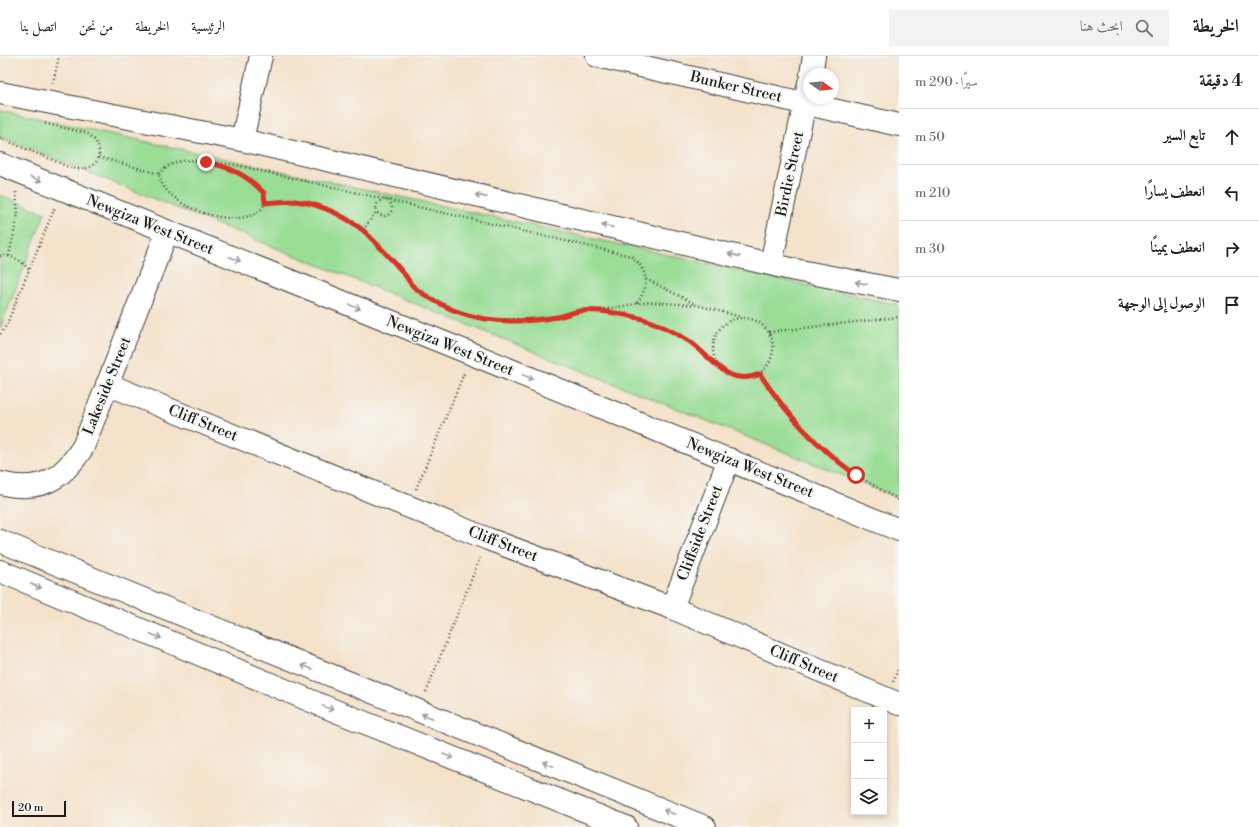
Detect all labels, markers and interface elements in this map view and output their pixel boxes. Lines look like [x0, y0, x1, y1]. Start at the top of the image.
search box [889, 10, 1169, 46]
text: الخريطة [1193, 14, 1239, 38]
text: ابحث هنا [1080, 17, 1123, 36]
icon: search [1133, 17, 1155, 39]
text: اتصل بنا [20, 18, 57, 36]
text: من نحن [79, 18, 113, 36]
text: الخريطة [135, 18, 169, 36]
text: الرئيسية [191, 18, 225, 36]
street label: Bunker Street [687, 67, 784, 107]
north arrow [803, 68, 839, 104]
text: 4 دقيقة [1199, 70, 1243, 92]
text: سيرًا · 290 m [915, 74, 978, 90]
text: تابع السير [1163, 126, 1205, 145]
icon: ahead [1221, 126, 1243, 148]
street label: Birdie Street [771, 129, 808, 219]
text: 50 m [915, 129, 945, 145]
route end [197, 153, 215, 171]
one-way arrow [30, 176, 42, 183]
text: انعطف يسارًا [1144, 182, 1205, 201]
icon: left [1221, 182, 1243, 204]
text: 210 m [915, 185, 950, 201]
street label: Newgiza West Street [84, 191, 217, 259]
one-way arrow [474, 191, 487, 199]
one-way arrow [601, 221, 614, 229]
text: انعطف يمينًا [1150, 238, 1205, 257]
icon: right [1221, 238, 1243, 260]
text: 30 m [915, 241, 945, 257]
one-way arrow [728, 251, 741, 259]
one-way arrow [228, 255, 240, 263]
one-way arrow [855, 278, 868, 286]
text: الوصول إلى الوجهة [1118, 294, 1205, 313]
icon: arrive [1221, 294, 1243, 316]
one-way arrow [349, 304, 361, 312]
street label: Newgiza West Street [384, 312, 517, 380]
street label: Lakeside Street [79, 333, 136, 438]
one-way arrow [521, 374, 533, 381]
street label: Cliff Street [165, 400, 241, 446]
street label: Newgiza West Street [684, 434, 817, 502]
route start [847, 466, 865, 484]
street label: Cliffside Street [673, 482, 727, 584]
street label: Cliff Street [465, 522, 541, 566]
one-way arrow [30, 583, 42, 591]
one-way arrow [150, 633, 162, 641]
street label: Cliff Street [767, 641, 842, 687]
one-way arrow [302, 662, 314, 670]
one-way arrow [321, 704, 333, 712]
map controls [851, 707, 887, 815]
button: + [851, 707, 887, 743]
one-way arrow [422, 711, 434, 719]
button: − [851, 743, 887, 779]
one-way arrow [442, 753, 454, 761]
one-way arrow [543, 760, 555, 767]
button: layers [851, 779, 887, 815]
scale bar [12, 799, 66, 818]
text: 20 m [18, 801, 43, 815]
one-way arrow [663, 808, 675, 816]

